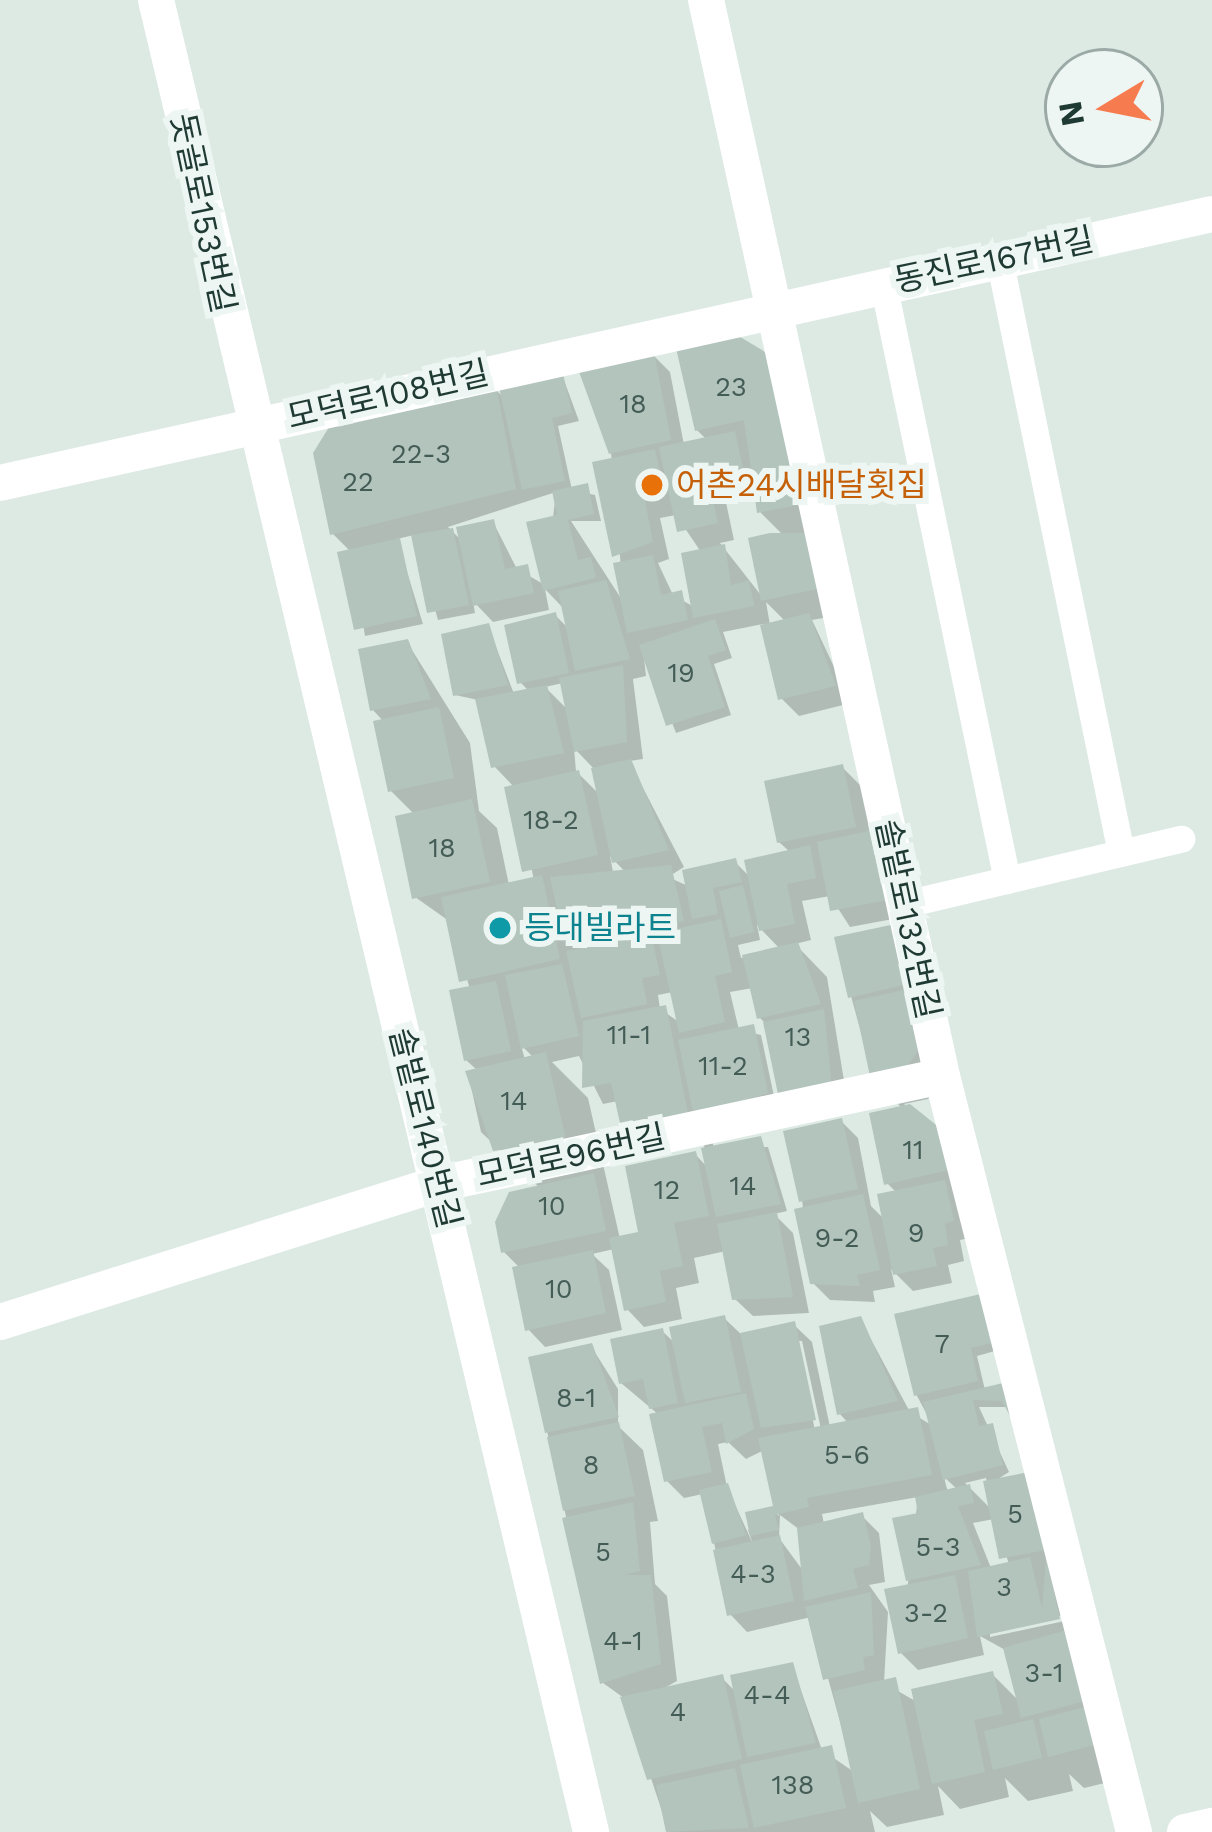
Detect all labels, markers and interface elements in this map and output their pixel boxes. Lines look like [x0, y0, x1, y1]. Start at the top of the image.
north arrow [1044, 48, 1164, 168]
text: N [1050, 98, 1092, 129]
street label: 돗골로153번길 [163, 110, 243, 316]
street label: 동진로167번길 [891, 220, 1097, 300]
street label: 모덕로108번길 [283, 353, 493, 437]
house number: 23 [715, 372, 747, 404]
house number: 18 [619, 389, 647, 421]
house number: 22-3 [391, 439, 451, 471]
place label: 어촌24시배달횟집 [676, 465, 927, 505]
house number: 22 [342, 467, 374, 499]
marker: 어촌24시배달횟집 [639, 472, 665, 498]
house number: 19 [667, 658, 695, 690]
house number: 18-2 [523, 805, 579, 837]
street label: 솔밭로132번길 [868, 816, 948, 1022]
house number: 18 [428, 833, 456, 865]
place label: 등대빌라트 [524, 908, 676, 948]
marker: 등대빌라트 [487, 915, 513, 941]
house number: 11-1 [607, 1020, 651, 1052]
house number: 13 [785, 1022, 811, 1054]
street label: 솔밭로140번길 [381, 1024, 469, 1232]
house number: 11-2 [698, 1051, 748, 1083]
house number: 14 [500, 1086, 528, 1118]
street label: 모덕로96번길 [473, 1117, 669, 1195]
house number: 11 [902, 1135, 924, 1167]
house number: 14 [729, 1171, 757, 1203]
house number: 12 [654, 1175, 680, 1207]
house number: 10 [538, 1191, 566, 1223]
house number: 9 [908, 1218, 924, 1250]
house number: 9-2 [814, 1223, 860, 1255]
house number: 10 [545, 1274, 573, 1306]
house number: 7 [934, 1329, 950, 1361]
house number: 8-1 [556, 1383, 596, 1415]
house number: 5-6 [824, 1440, 870, 1472]
house number: 8 [583, 1450, 599, 1482]
house number: 5 [1007, 1499, 1023, 1531]
house number: 5-3 [916, 1532, 960, 1564]
house number: 5 [595, 1537, 611, 1569]
house number: 4-3 [730, 1559, 776, 1591]
house number: 3 [996, 1572, 1012, 1604]
house number: 3-2 [904, 1598, 948, 1630]
house number: 4-1 [603, 1626, 643, 1658]
house number: 3-1 [1025, 1658, 1063, 1690]
house number: 4-4 [744, 1680, 790, 1712]
house number: 4 [670, 1697, 686, 1729]
house number: 138 [772, 1770, 814, 1802]

